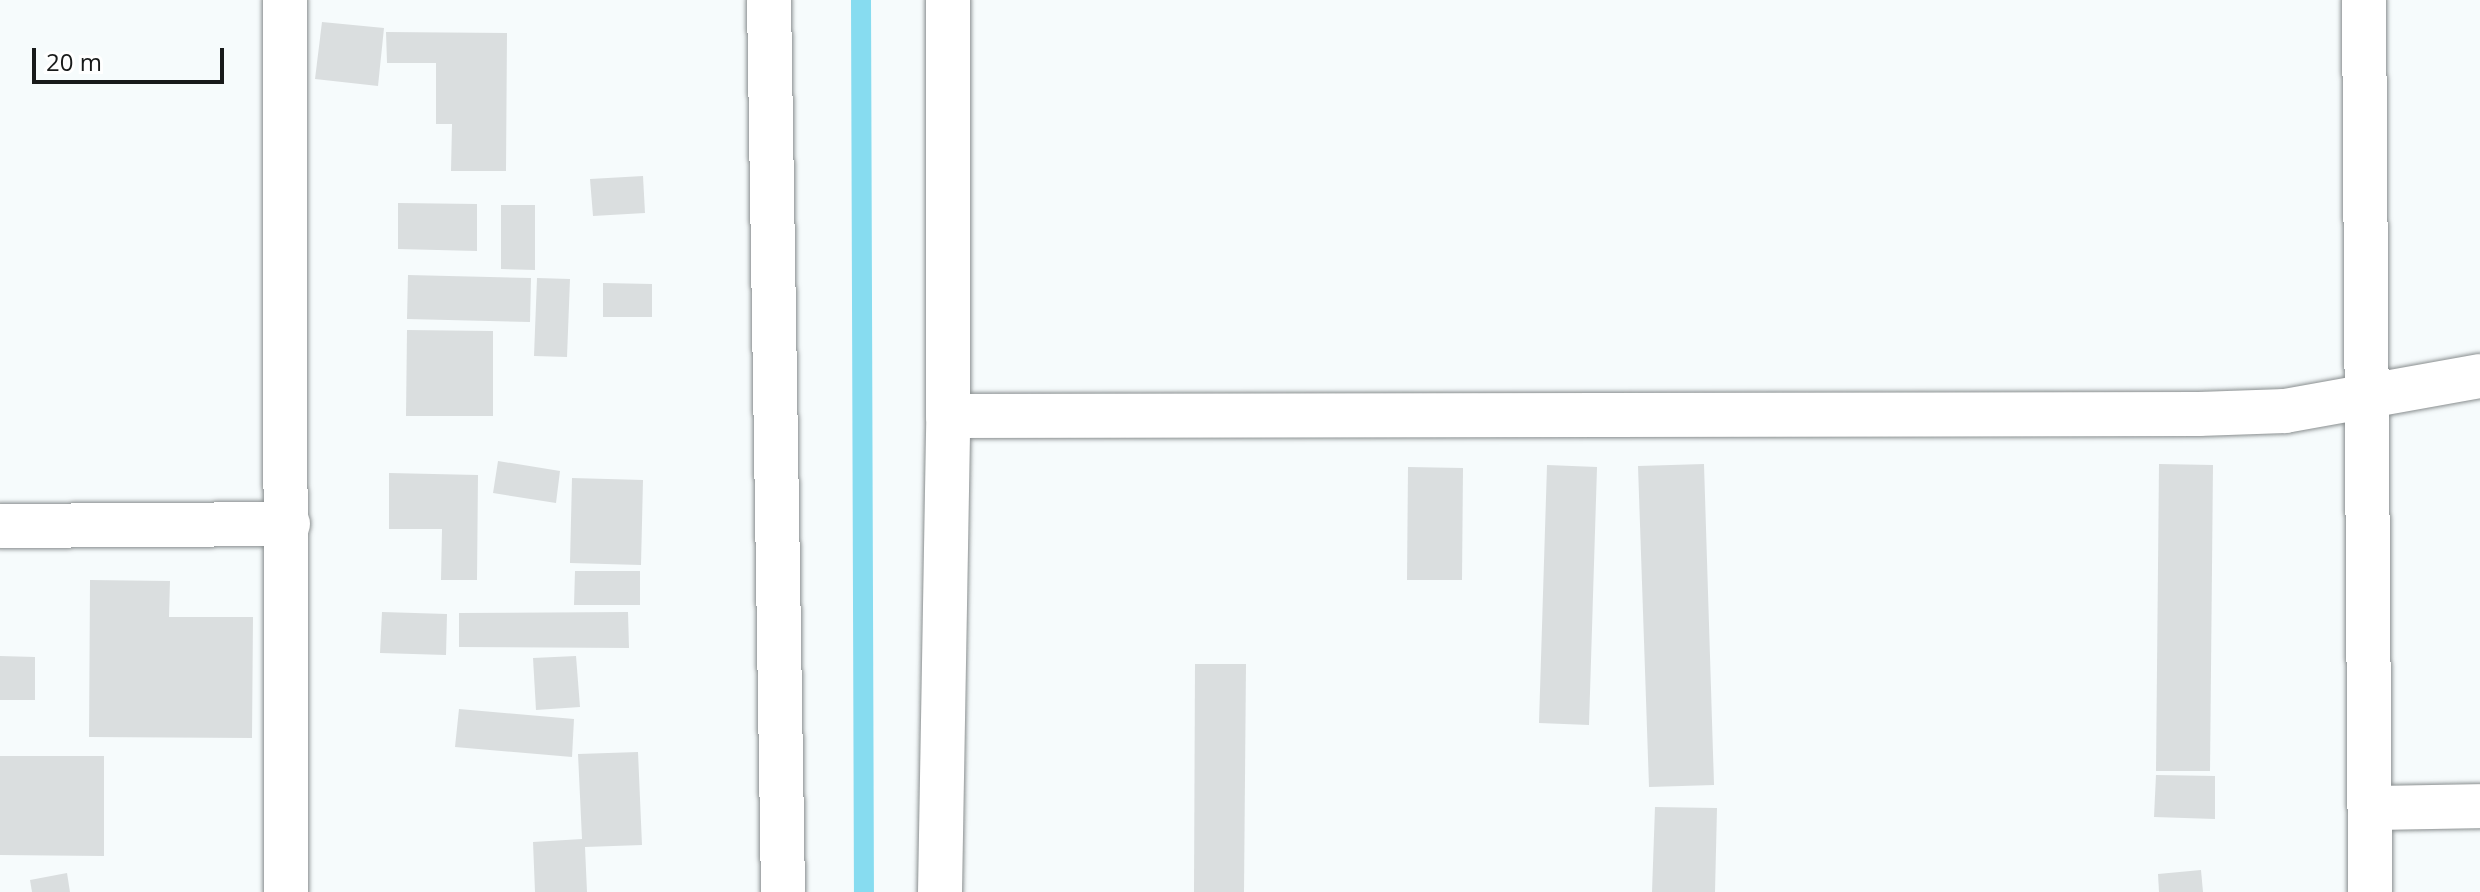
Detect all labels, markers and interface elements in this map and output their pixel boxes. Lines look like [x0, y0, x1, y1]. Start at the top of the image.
scale bar [36, 32, 228, 82]
text: 20 m [46, 45, 102, 78]

